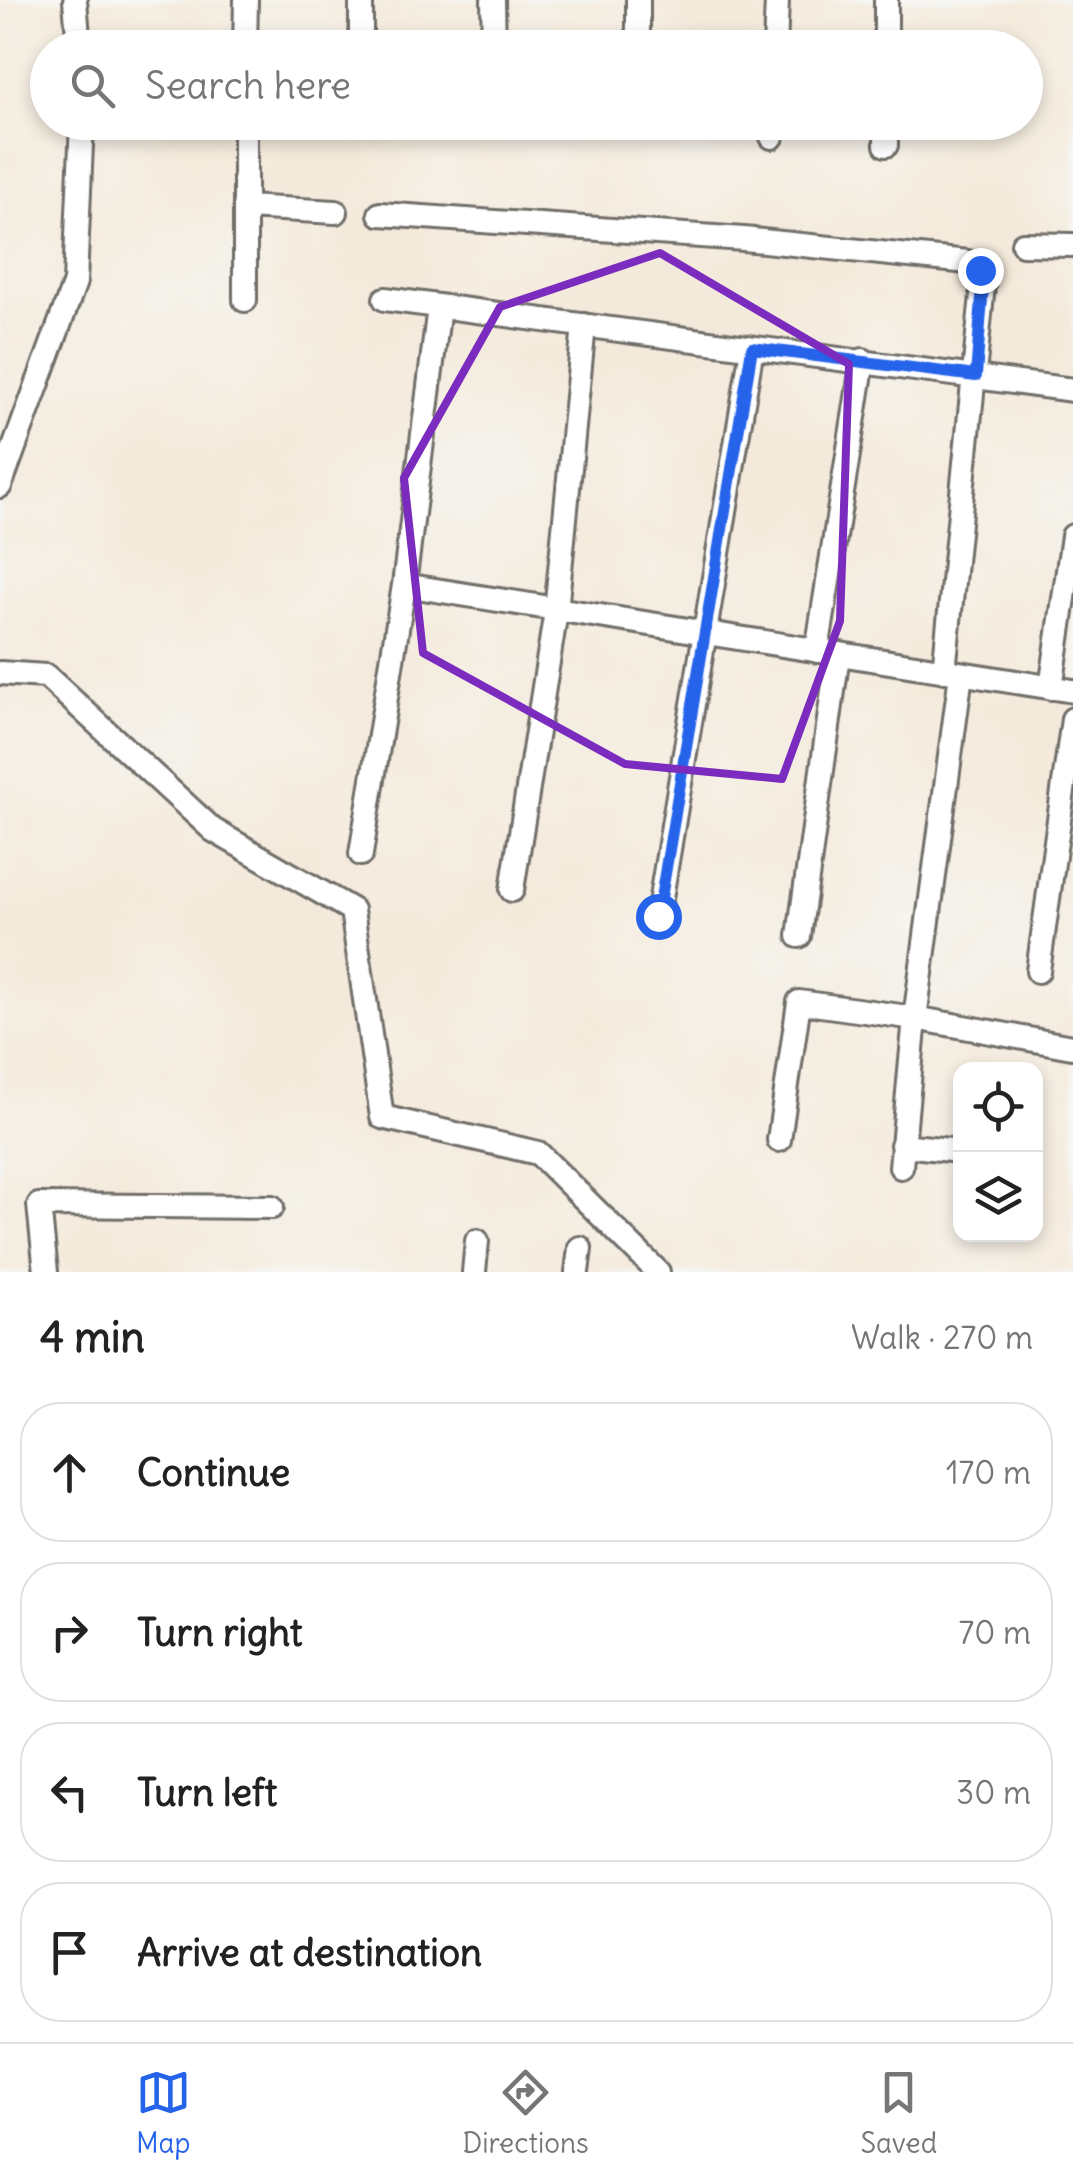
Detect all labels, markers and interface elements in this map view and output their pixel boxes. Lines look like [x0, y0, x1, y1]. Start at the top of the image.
search box [30, 30, 1043, 140]
icon: search [65, 58, 120, 113]
text: Search here [145, 62, 351, 109]
route end [958, 248, 1004, 294]
route start [636, 894, 682, 940]
map controls [953, 1062, 1043, 1242]
button: locate [953, 1062, 1043, 1152]
button: layers [953, 1152, 1043, 1242]
text: 4 min [40, 1311, 145, 1363]
text: Walk · 270 m [851, 1317, 1033, 1358]
icon: ahead [42, 1445, 97, 1500]
text: Continue [137, 1449, 290, 1496]
text: 170 m [946, 1452, 1031, 1493]
icon: right [42, 1605, 97, 1660]
text: Turn right [137, 1609, 303, 1656]
text: 70 m [959, 1612, 1031, 1653]
icon: left [42, 1765, 97, 1820]
text: Turn left [137, 1769, 277, 1816]
text: 30 m [956, 1772, 1031, 1813]
icon: arrive [42, 1925, 97, 1980]
text: Arrive at destination [137, 1929, 482, 1976]
tab: Map [136, 2065, 191, 2161]
tab: Directions [462, 2065, 589, 2161]
tab: Saved [860, 2065, 937, 2161]

